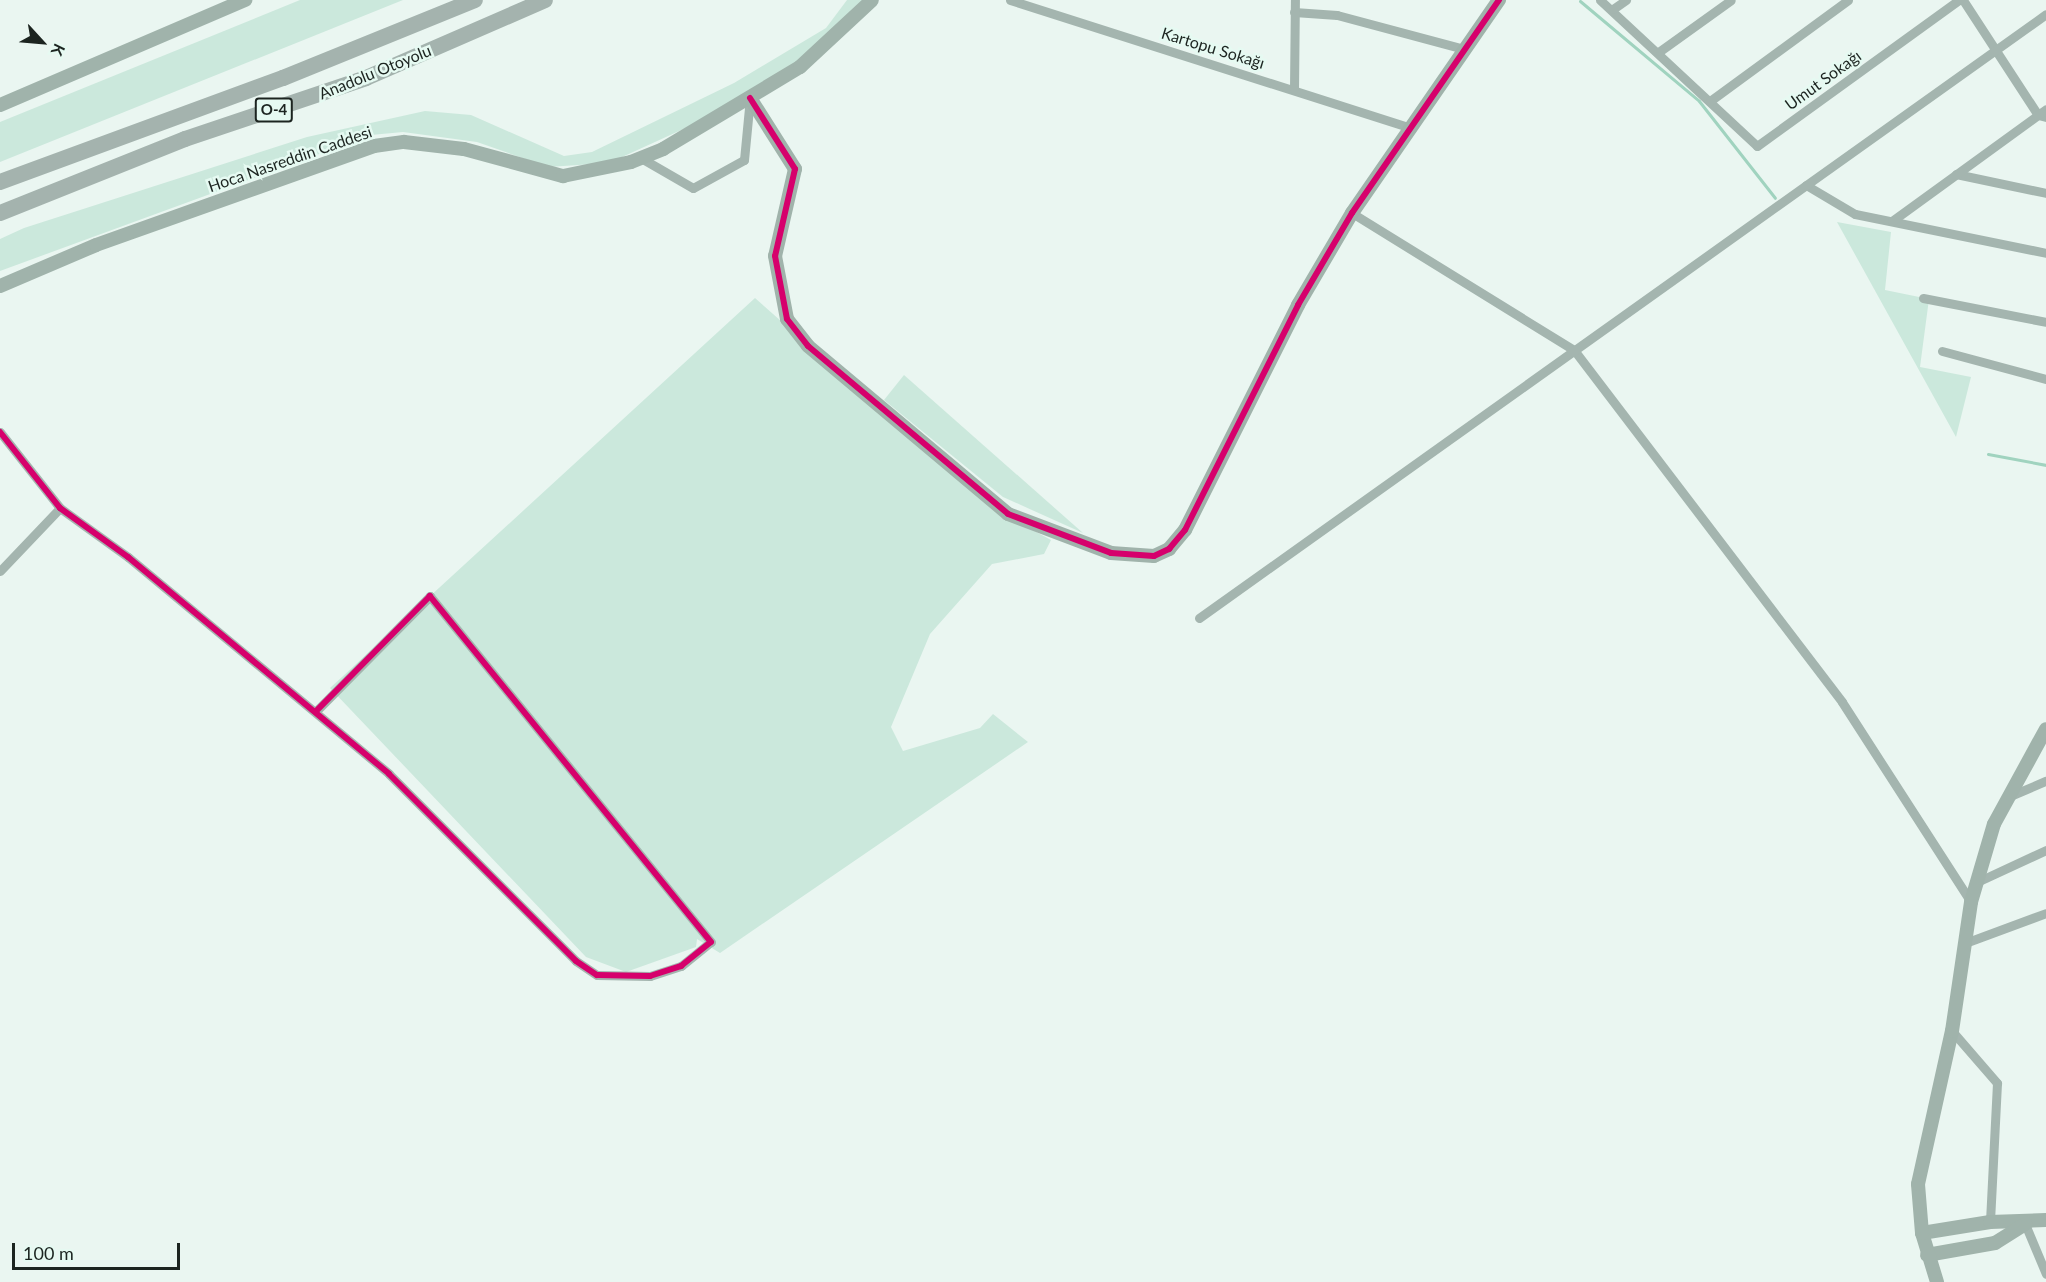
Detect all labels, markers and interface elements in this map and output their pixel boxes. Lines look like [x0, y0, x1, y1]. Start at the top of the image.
north arrow [12, 12, 72, 72]
street label: Kartopu Sokağı [1159, 23, 1267, 73]
text: K [48, 41, 70, 59]
street label: Anadolu Otoyolu [316, 41, 434, 103]
street label: Umut Sokağı [1781, 46, 1865, 114]
road number: O-4 [254, 98, 294, 122]
street label: Hoca Nasreddin Caddesi [206, 122, 374, 196]
scale bar [15, 1231, 183, 1269]
text: 100 m [23, 1242, 74, 1264]

